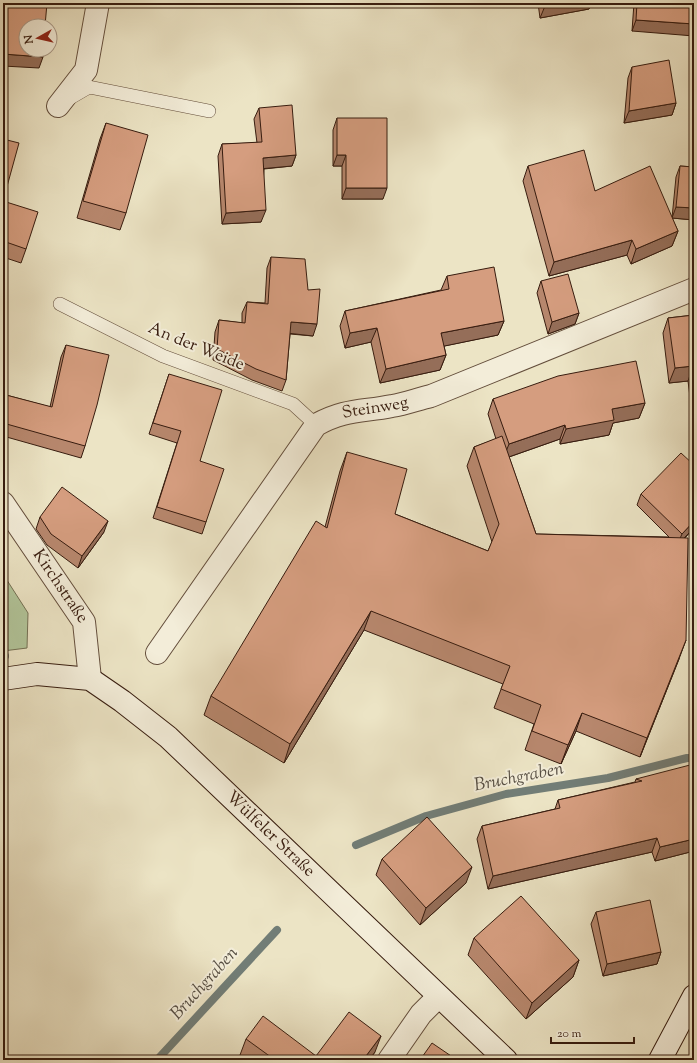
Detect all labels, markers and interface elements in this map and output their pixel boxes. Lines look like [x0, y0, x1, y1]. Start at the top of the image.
north arrow [18, 18, 58, 58]
text: N [21, 34, 38, 46]
street label: An der Weide [144, 317, 248, 377]
street label: Steinweg [340, 391, 411, 426]
street label: Kirchstraße [26, 545, 94, 628]
water label: Bruchgraben [472, 757, 566, 799]
street label: Wülfeler Straße [220, 786, 320, 883]
water label: Bruchgraben [165, 941, 245, 1026]
scale bar [551, 1019, 634, 1045]
text: 20 m [557, 1025, 582, 1043]

